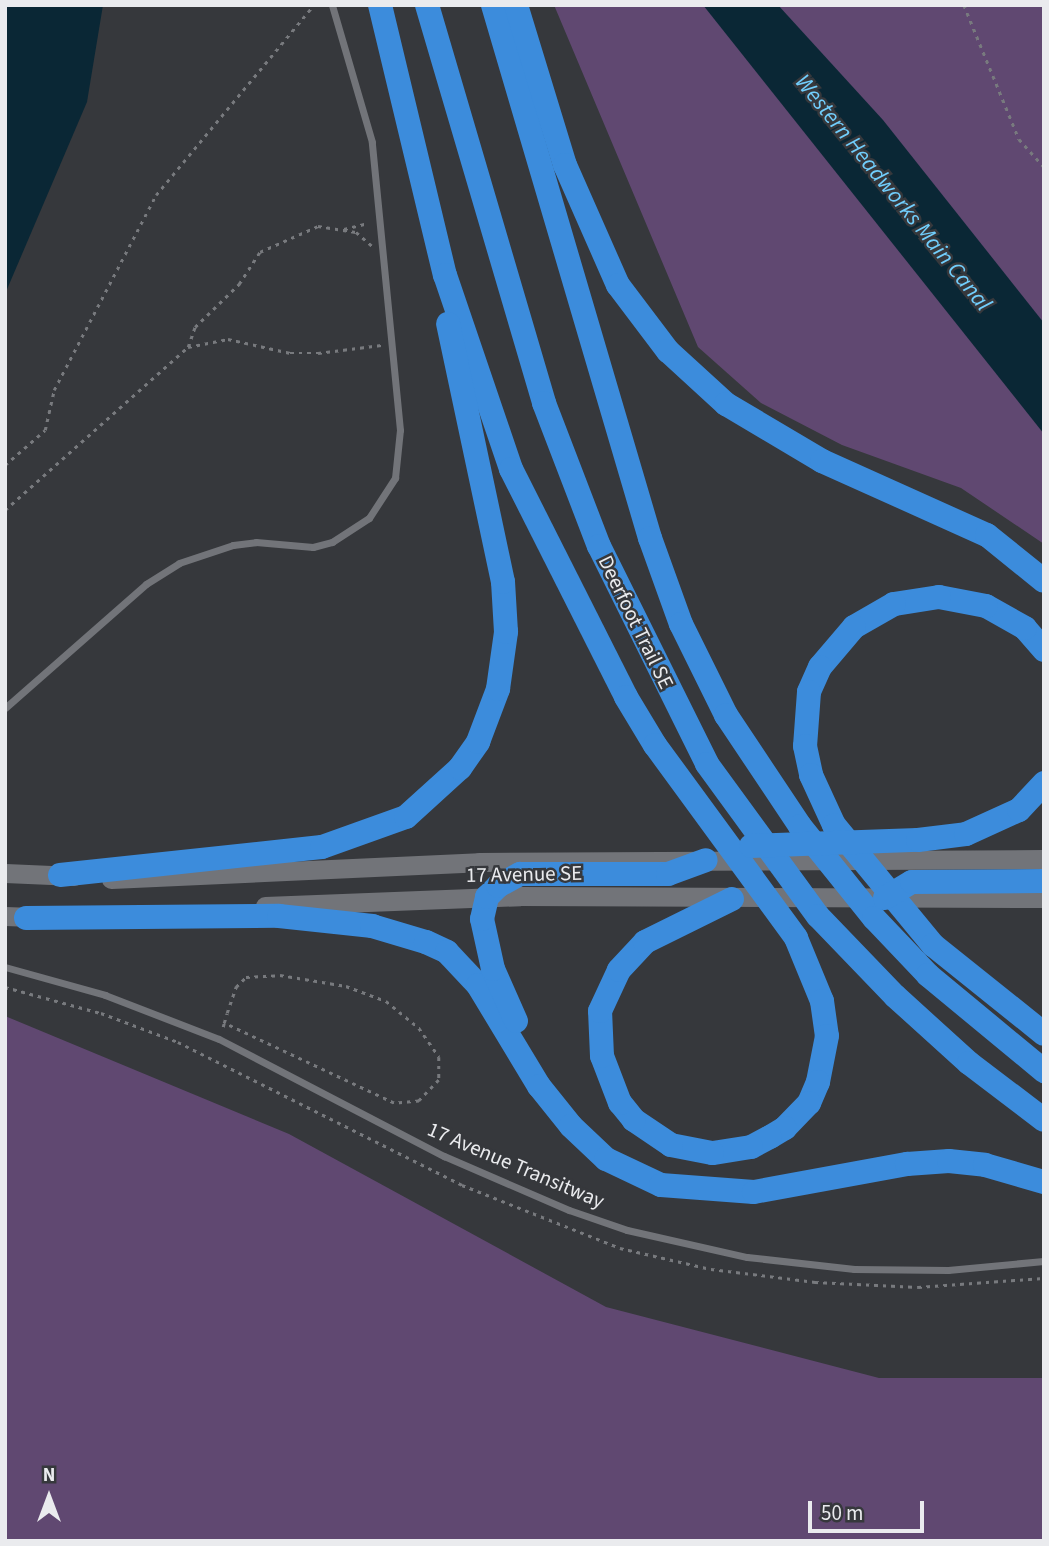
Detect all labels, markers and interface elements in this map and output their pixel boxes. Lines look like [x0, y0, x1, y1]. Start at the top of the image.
water label: Western Headworks Main Canal [789, 69, 997, 317]
street label: Deerfoot Trail SE [593, 551, 679, 693]
street label: 17 Avenue SE [466, 860, 582, 888]
street label: 17 Avenue Transitway [424, 1116, 608, 1214]
north arrow [14, 1462, 84, 1532]
text: N [43, 1462, 55, 1489]
scale bar [811, 1486, 926, 1530]
text: 50 m [821, 1498, 863, 1528]

